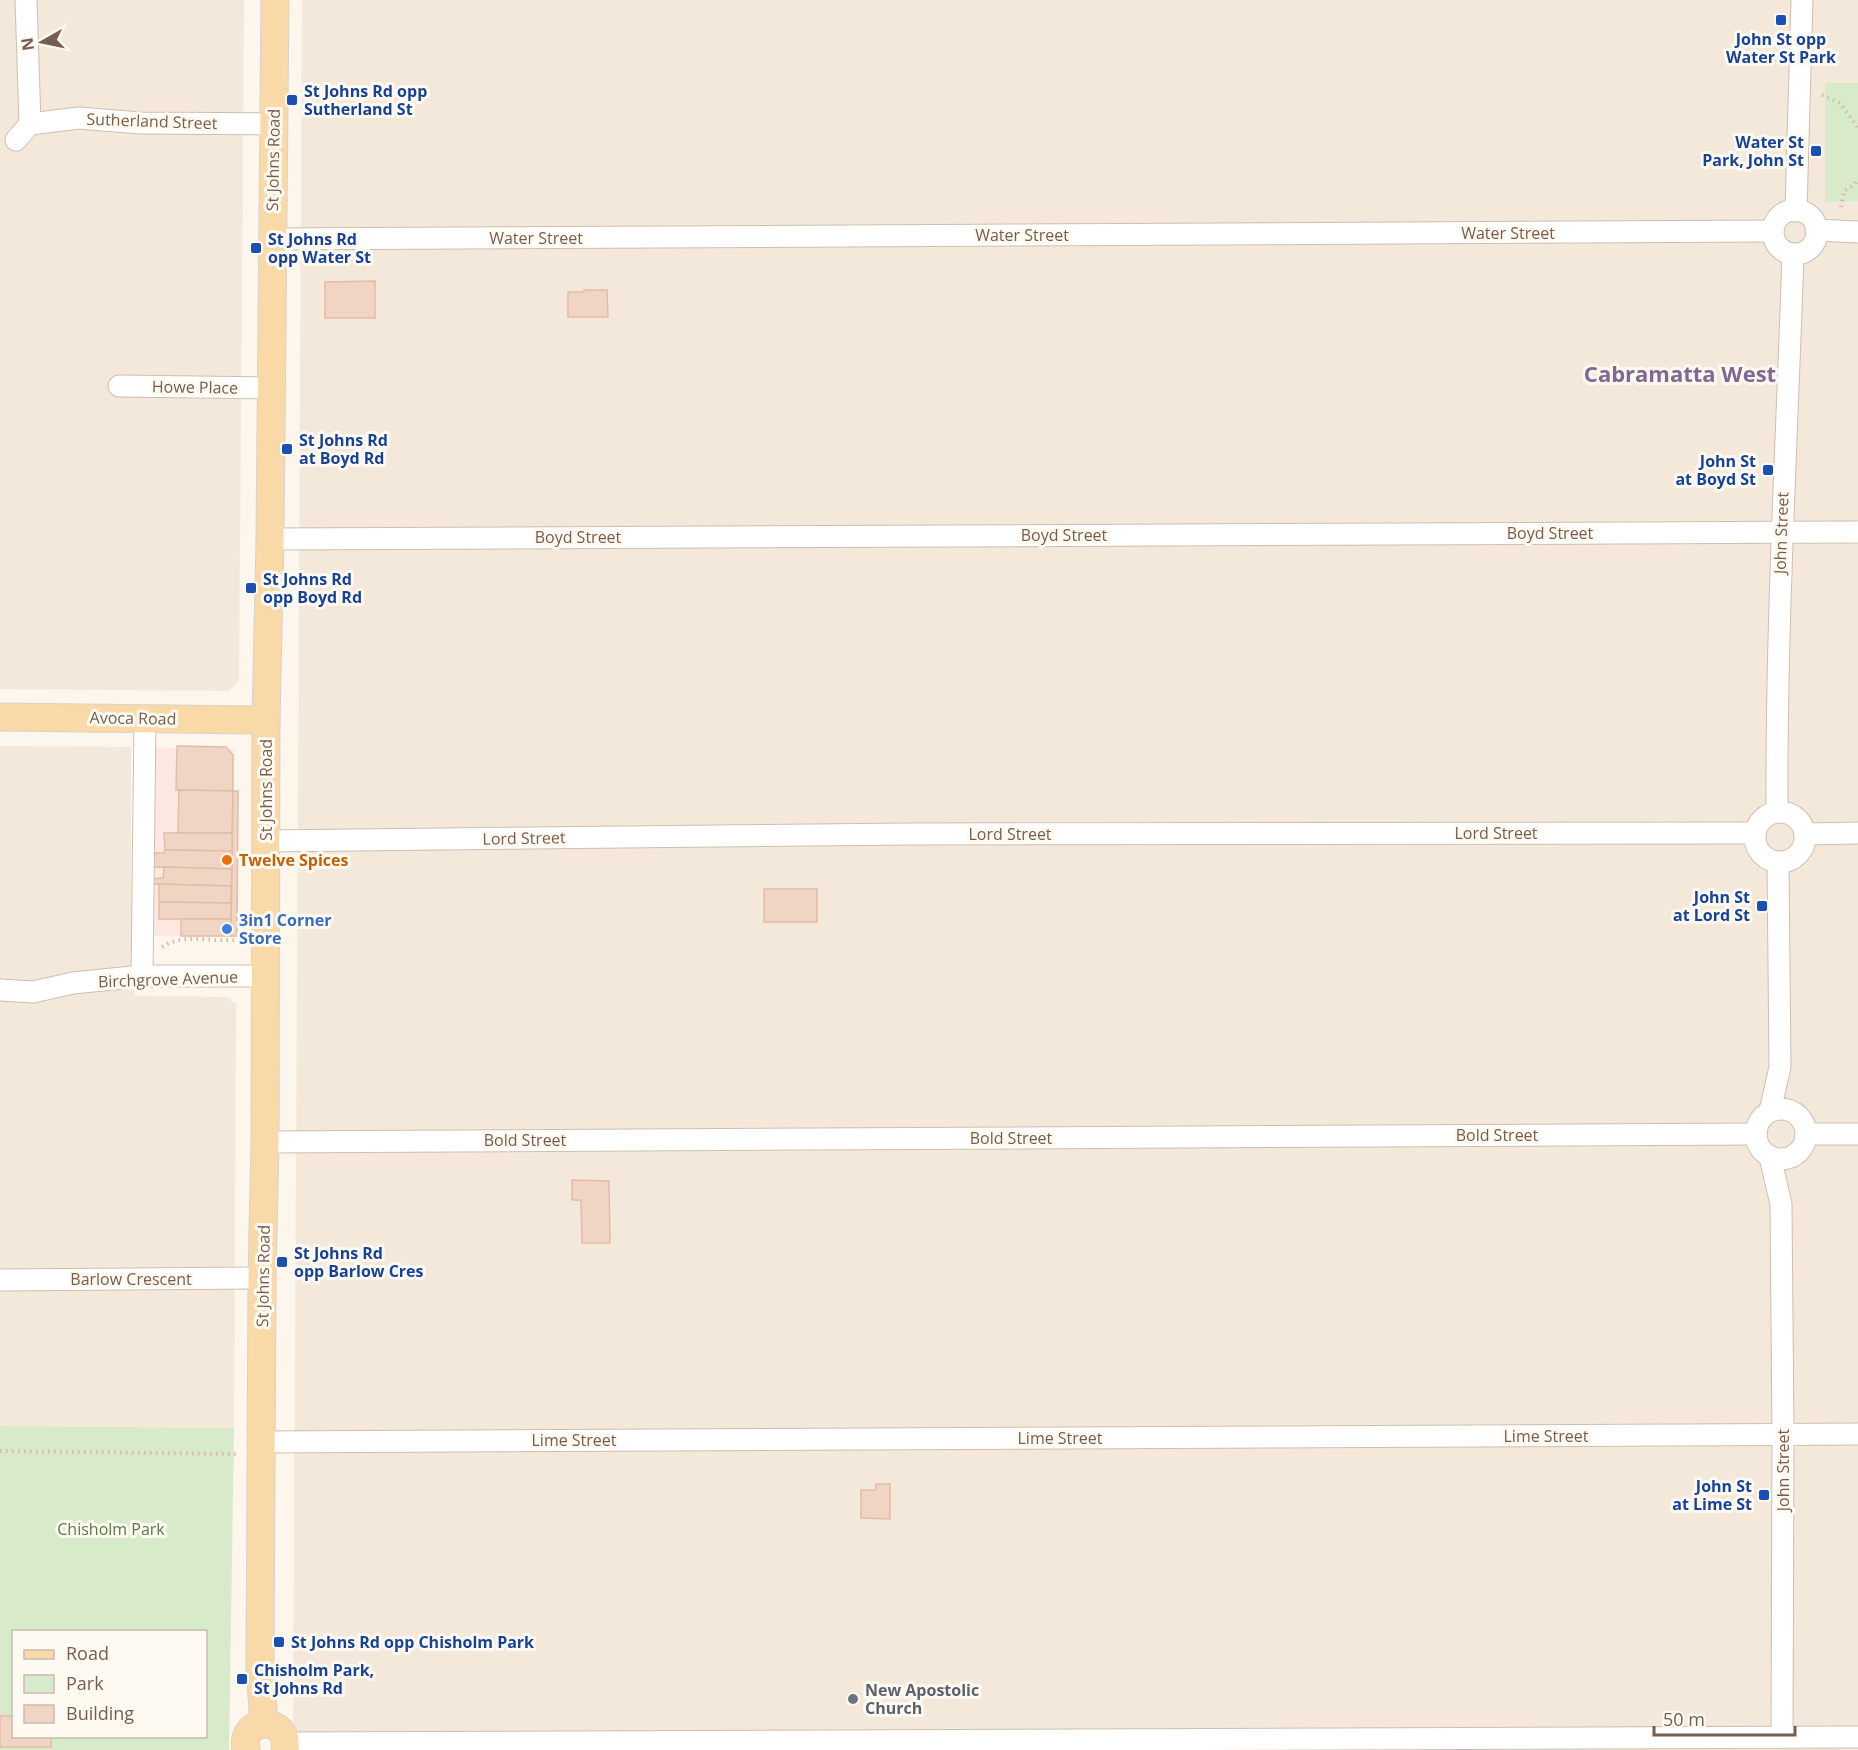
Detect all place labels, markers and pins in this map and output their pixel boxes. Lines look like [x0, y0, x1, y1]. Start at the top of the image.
marker: John St opp Water St Park [1774, 13, 1788, 27]
place label: John St opp Water St Park [1726, 28, 1836, 68]
place label: St Johns Rd opp Sutherland St [304, 80, 427, 120]
marker: St Johns Rd opp Sutherland St [285, 93, 299, 107]
place label: Water St Park, John St [1702, 131, 1804, 171]
marker: Water St Park, John St [1809, 144, 1823, 158]
place label: St Johns Rd opp Water St [268, 228, 371, 268]
marker: St Johns Rd opp Water St [249, 241, 263, 255]
place label: St Johns Rd at Boyd Rd [299, 429, 388, 469]
marker: St Johns Rd at Boyd Rd [280, 442, 294, 456]
place label: John St at Boyd St [1675, 450, 1756, 490]
marker: John St at Boyd St [1761, 463, 1775, 477]
place label: St Johns Rd opp Boyd Rd [263, 568, 362, 608]
marker: St Johns Rd opp Boyd Rd [244, 581, 258, 595]
place label: Twelve Spices [239, 849, 349, 871]
marker: Twelve Spices [220, 853, 234, 867]
place label: John St at Lord St [1673, 886, 1750, 926]
marker: John St at Lord St [1755, 899, 1769, 913]
place label: 3in1 Corner Store [239, 909, 331, 949]
marker: 3in1 Corner Store [220, 922, 234, 936]
place label: St Johns Rd opp Barlow Cres [294, 1242, 424, 1282]
marker: St Johns Rd opp Barlow Cres [275, 1255, 289, 1269]
place label: John St at Lime St [1672, 1475, 1752, 1515]
marker: John St at Lime St [1757, 1488, 1771, 1502]
place label: St Johns Rd opp Chisholm Park [291, 1631, 534, 1653]
marker: St Johns Rd opp Chisholm Park [272, 1635, 286, 1649]
place label: Chisholm Park, St Johns Rd [254, 1659, 374, 1699]
marker: Chisholm Park, St Johns Rd [235, 1672, 249, 1686]
place label: New Apostolic Church [865, 1679, 979, 1719]
marker: New Apostolic Church [846, 1692, 860, 1706]

